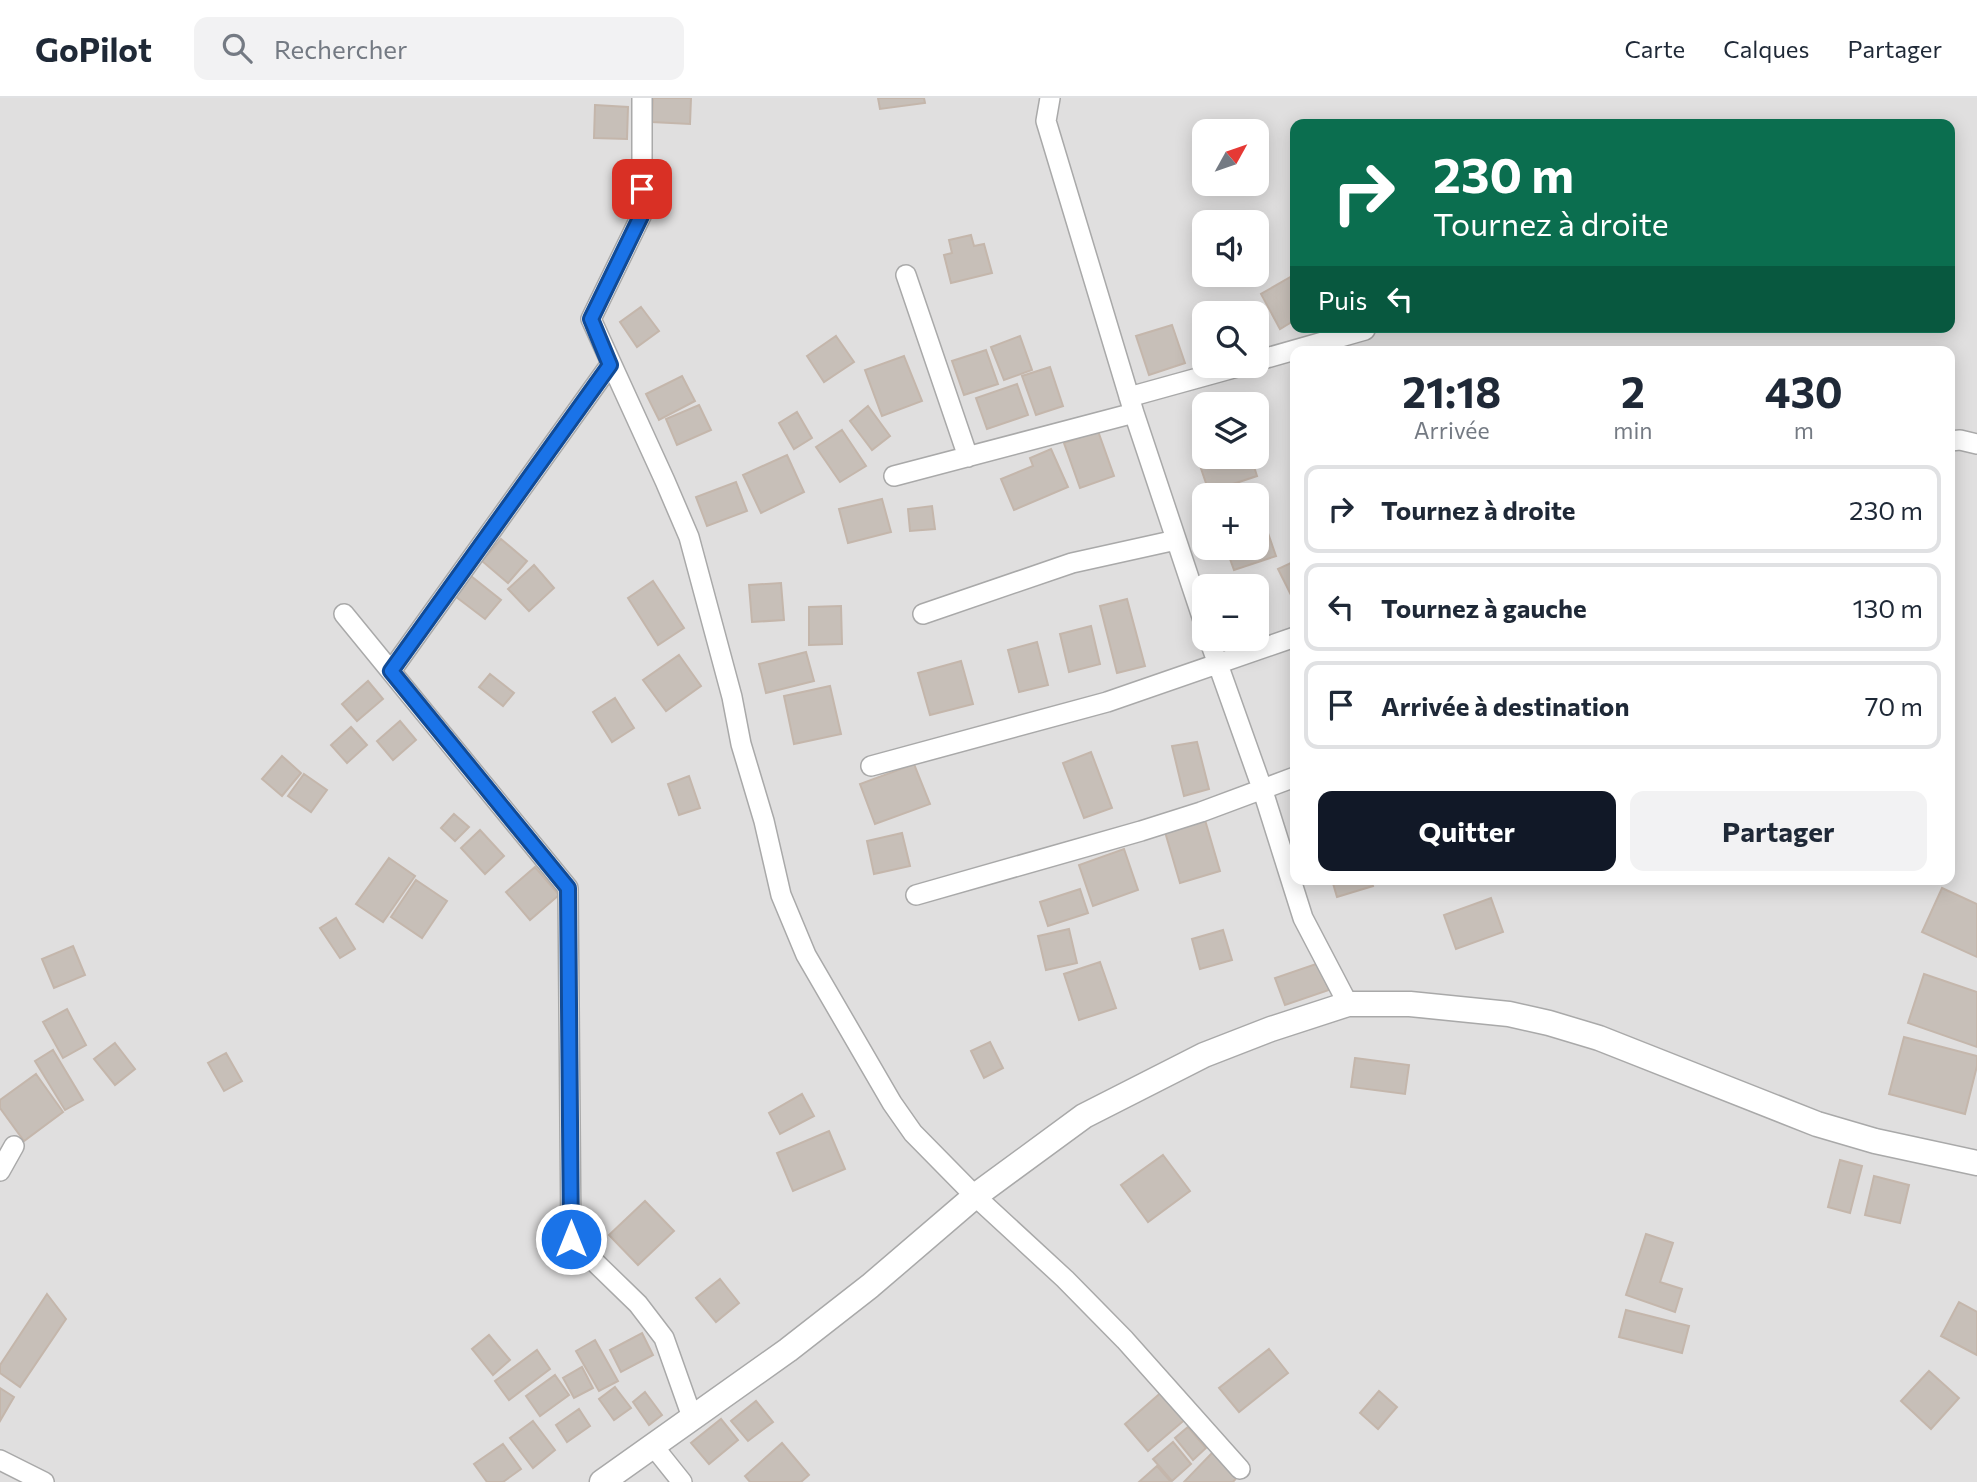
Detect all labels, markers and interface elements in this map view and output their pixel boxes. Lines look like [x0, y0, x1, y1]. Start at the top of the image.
search box [194, 17, 684, 80]
text: GoPilot [35, 28, 152, 69]
icon: search [218, 29, 256, 67]
text: Rechercher [274, 33, 407, 64]
text: Carte [1624, 34, 1685, 63]
text: Calques [1723, 34, 1809, 63]
text: Partager [1847, 34, 1942, 63]
north arrow [1192, 119, 1269, 196]
map controls [1192, 119, 1269, 651]
text: 230 m [1433, 143, 1574, 203]
icon: right [1318, 147, 1409, 238]
pin [612, 159, 672, 219]
icon: arrive [623, 170, 661, 208]
text: Tournez à droite [1433, 203, 1669, 243]
button: sound [1192, 210, 1269, 287]
icon: left [1381, 280, 1419, 318]
text: Puis [1318, 284, 1367, 315]
button: search [1192, 301, 1269, 378]
text: 21:18 [1402, 365, 1501, 417]
text: 2 [1621, 365, 1645, 417]
text: 430 [1765, 365, 1843, 417]
button: layers [1192, 392, 1269, 469]
text: Arrivée [1414, 416, 1490, 444]
text: min [1613, 416, 1652, 444]
text: m [1794, 416, 1814, 444]
button: + [1192, 483, 1269, 560]
icon: right [1322, 490, 1360, 528]
text: Tournez à droite [1381, 494, 1576, 525]
text: 230 m [1849, 494, 1923, 525]
button: − [1192, 574, 1269, 651]
icon: left [1322, 588, 1360, 626]
text: Tournez à gauche [1381, 592, 1587, 623]
text: 130 m [1852, 592, 1923, 623]
icon: arrive [1322, 686, 1360, 724]
text: Arrivée à destination [1381, 690, 1629, 721]
text: 70 m [1865, 690, 1923, 721]
button: Quitter [1318, 791, 1616, 871]
button: Partager [1630, 791, 1927, 871]
position arrow [534, 1202, 608, 1276]

